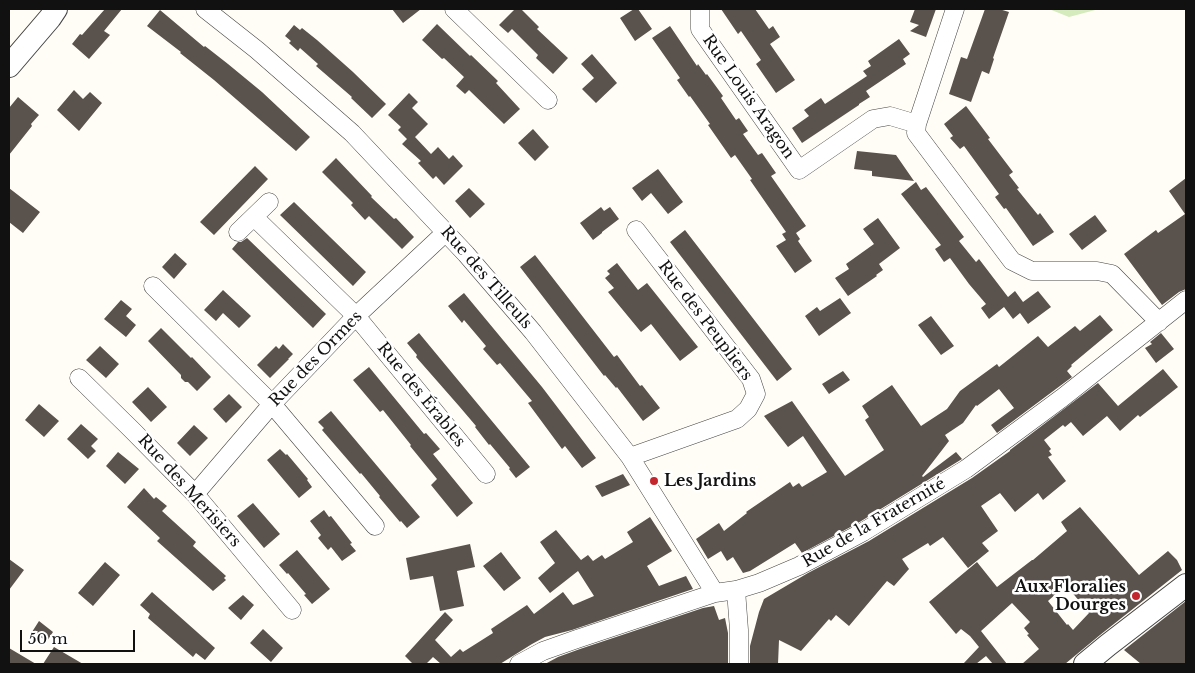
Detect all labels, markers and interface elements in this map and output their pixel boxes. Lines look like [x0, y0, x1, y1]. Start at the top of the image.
street label: Rue Louis Aragon [698, 31, 798, 163]
street label: Rue des Tilleuls [436, 223, 536, 333]
street label: Rue des Peupliers [654, 257, 756, 385]
street label: Rue des Ormes [266, 307, 366, 411]
street label: Rue des Érables [373, 339, 469, 451]
street label: Rue des Merisiers [133, 431, 245, 551]
place label: Les Jardins [664, 471, 756, 491]
street label: Rue de la Fraternité [799, 474, 949, 572]
marker: Les Jardins [648, 475, 660, 487]
place label: Aux Floralies Dourges [1015, 577, 1126, 615]
marker: Aux Floralies Dourges [1130, 590, 1142, 602]
scale bar [22, 620, 138, 652]
text: 50 m [28, 629, 68, 648]

